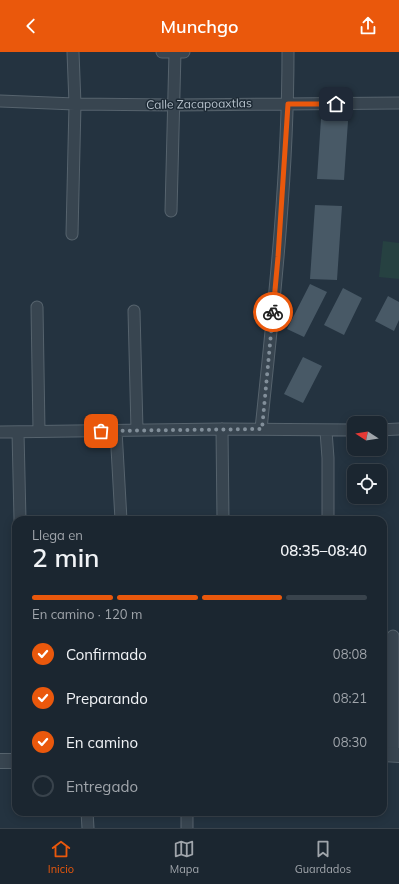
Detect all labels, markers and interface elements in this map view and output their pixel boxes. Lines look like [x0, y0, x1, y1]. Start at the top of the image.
icon: back [20, 15, 42, 37]
text: Munchgo [161, 15, 238, 38]
icon: share [357, 15, 379, 37]
pin [319, 87, 353, 121]
icon: home [325, 93, 347, 115]
street label: Calle Zacapoaxtlas [146, 95, 252, 112]
courier [253, 292, 293, 332]
icon: bike [262, 301, 284, 323]
pin [84, 414, 118, 448]
north arrow [347, 416, 387, 456]
map controls [347, 416, 387, 504]
icon: bag [90, 420, 112, 442]
button: locate [347, 464, 387, 504]
text: Llega en [32, 527, 83, 543]
text: 2 min [32, 541, 100, 574]
text: 08:35–08:40 [280, 541, 367, 560]
text: En camino · 120 m [32, 606, 142, 622]
icon: check [32, 643, 54, 665]
text: Confirmado [66, 645, 147, 664]
text: 08:08 [333, 646, 367, 662]
icon: check [32, 687, 54, 709]
text: Preparando [66, 689, 148, 708]
text: 08:21 [333, 690, 367, 706]
icon: check [32, 731, 54, 753]
text: En camino [66, 733, 138, 752]
text: 08:30 [333, 734, 367, 750]
text: Entregado [66, 777, 138, 796]
tab: Inicio [48, 838, 74, 876]
tab: Mapa [170, 838, 199, 876]
tab: Guardados [295, 838, 351, 876]

